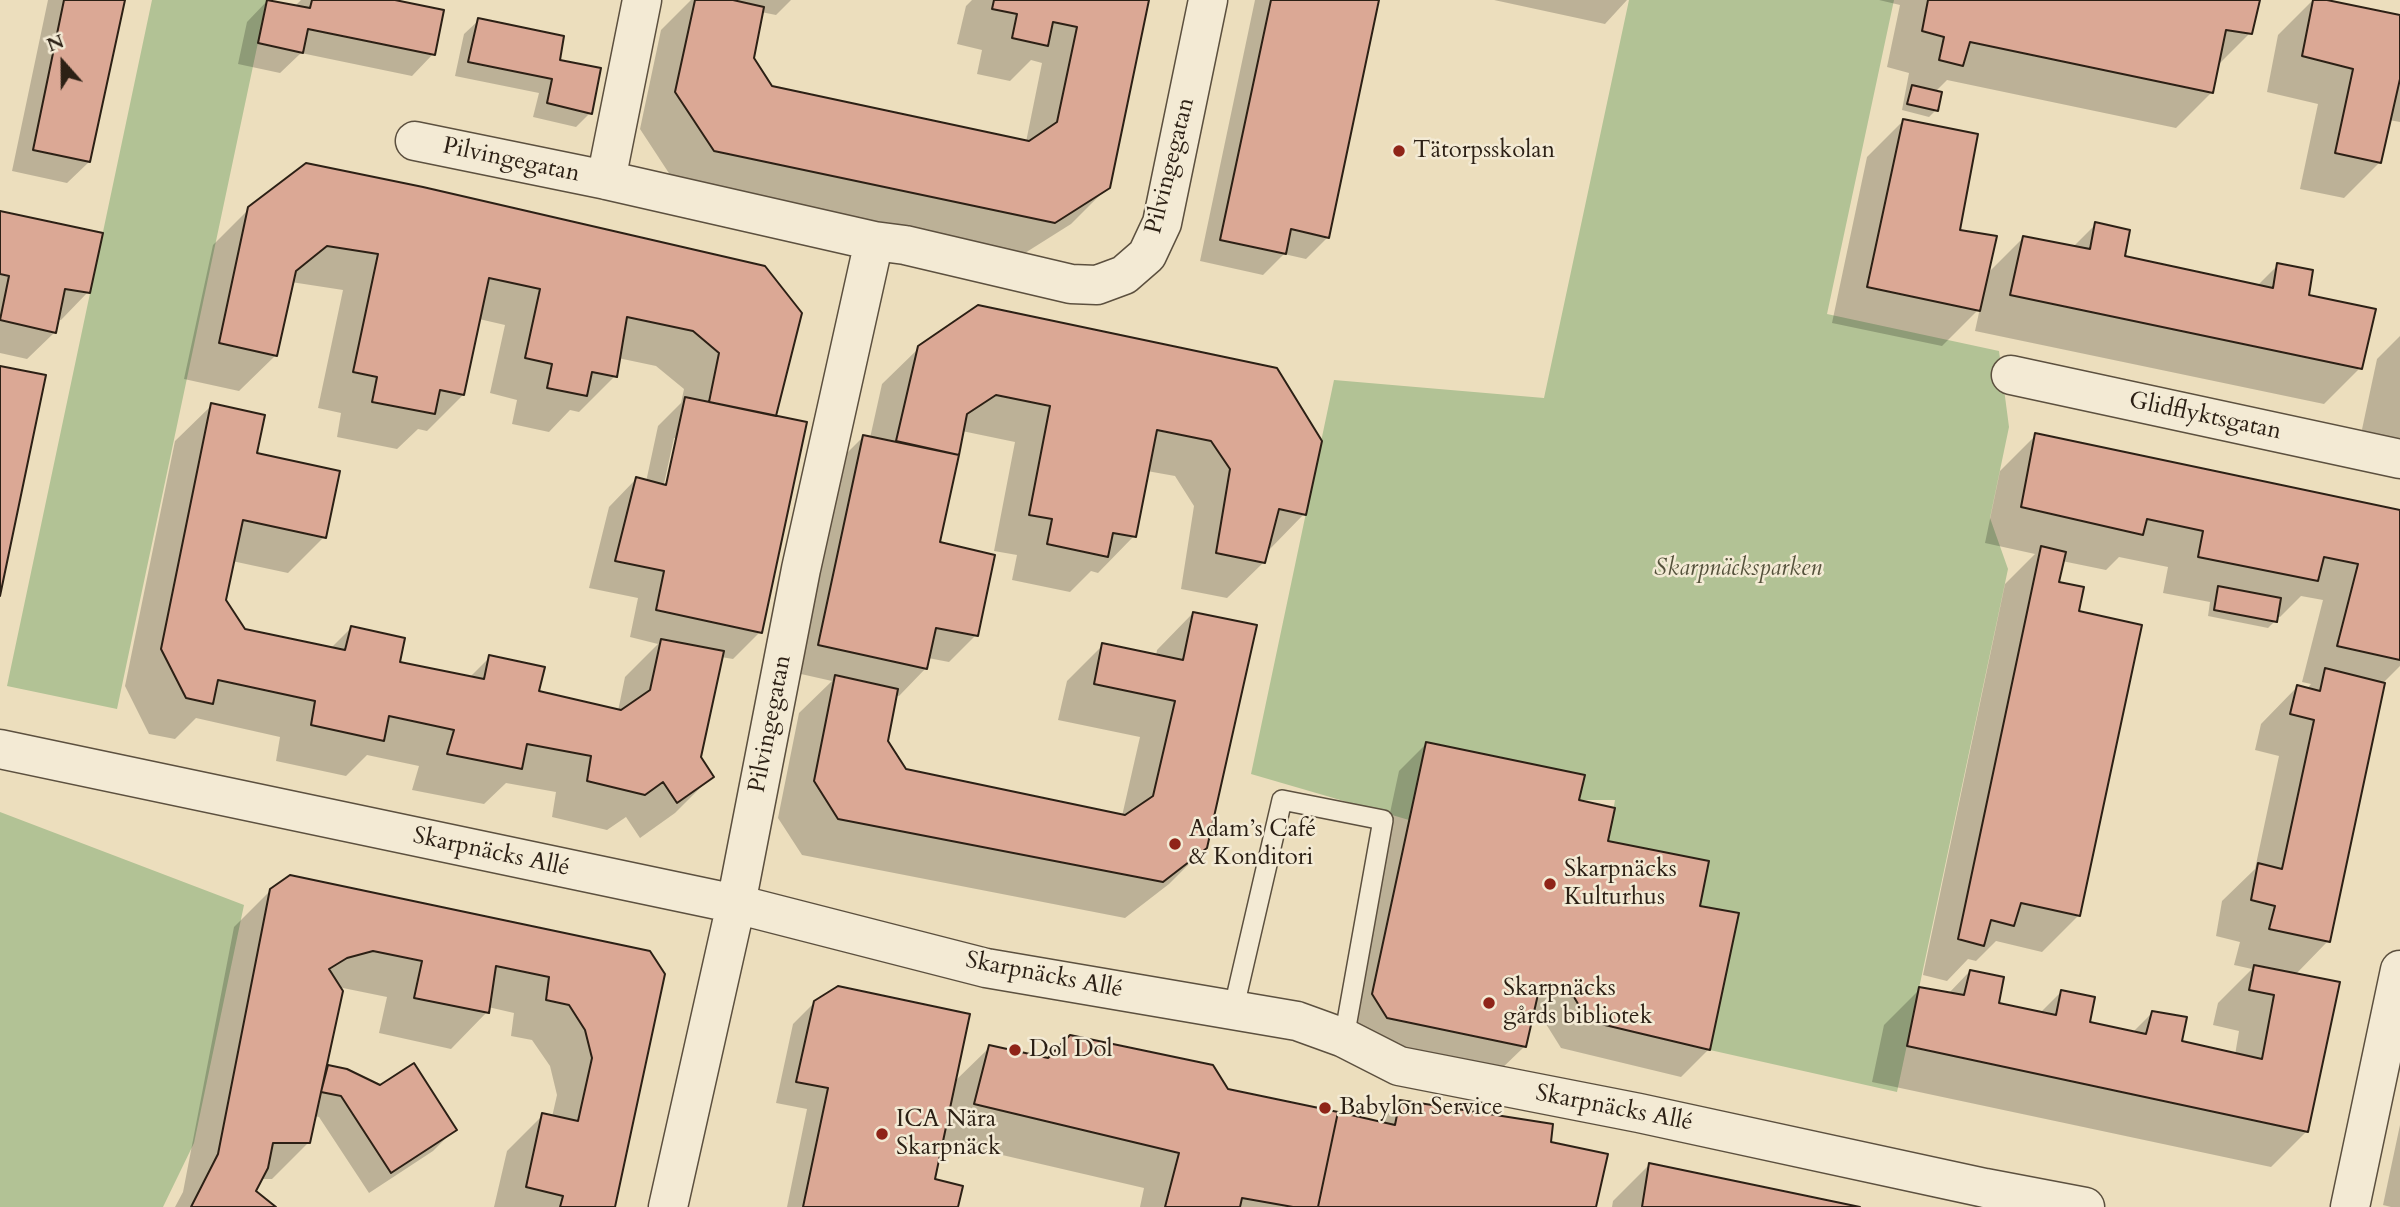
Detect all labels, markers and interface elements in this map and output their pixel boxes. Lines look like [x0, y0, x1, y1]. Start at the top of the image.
north arrow [28, 28, 98, 98]
text: N [43, 28, 68, 58]
street label: Pilvingegatan [1140, 95, 1202, 237]
street label: Pilvingegatan [440, 132, 582, 190]
place label: Tätorpsskolan [1413, 137, 1555, 165]
marker: Tätorpsskolan [1391, 143, 1407, 159]
street label: Glidflyktsgatan [2126, 387, 2284, 447]
park label: Skarpnäcksparken [1654, 555, 1822, 583]
street label: Pilvingegatan [744, 653, 798, 795]
place label: Adam’s Café & Konditori [1189, 816, 1316, 872]
street label: Skarpnäcks Allé [410, 822, 572, 884]
marker: Adam’s Café & Konditori [1167, 836, 1183, 852]
place label: Skarpnäcks Kulturhus [1564, 856, 1677, 912]
marker: Skarpnäcks Kulturhus [1542, 876, 1558, 892]
street label: Skarpnäcks Allé [963, 947, 1125, 1005]
place label: Skarpnäcks gårds bibliotek [1503, 975, 1652, 1031]
marker: Skarpnäcks gårds bibliotek [1481, 995, 1497, 1011]
place label: Dol Dol [1029, 1036, 1113, 1064]
marker: Dol Dol [1007, 1042, 1023, 1058]
street label: Skarpnäcks Allé [1533, 1080, 1695, 1138]
place label: Babylon Service [1339, 1094, 1503, 1122]
marker: Babylon Service [1317, 1100, 1333, 1116]
place label: ICA Nära Skarpnäck [896, 1106, 1001, 1162]
marker: ICA Nära Skarpnäck [874, 1126, 890, 1142]

